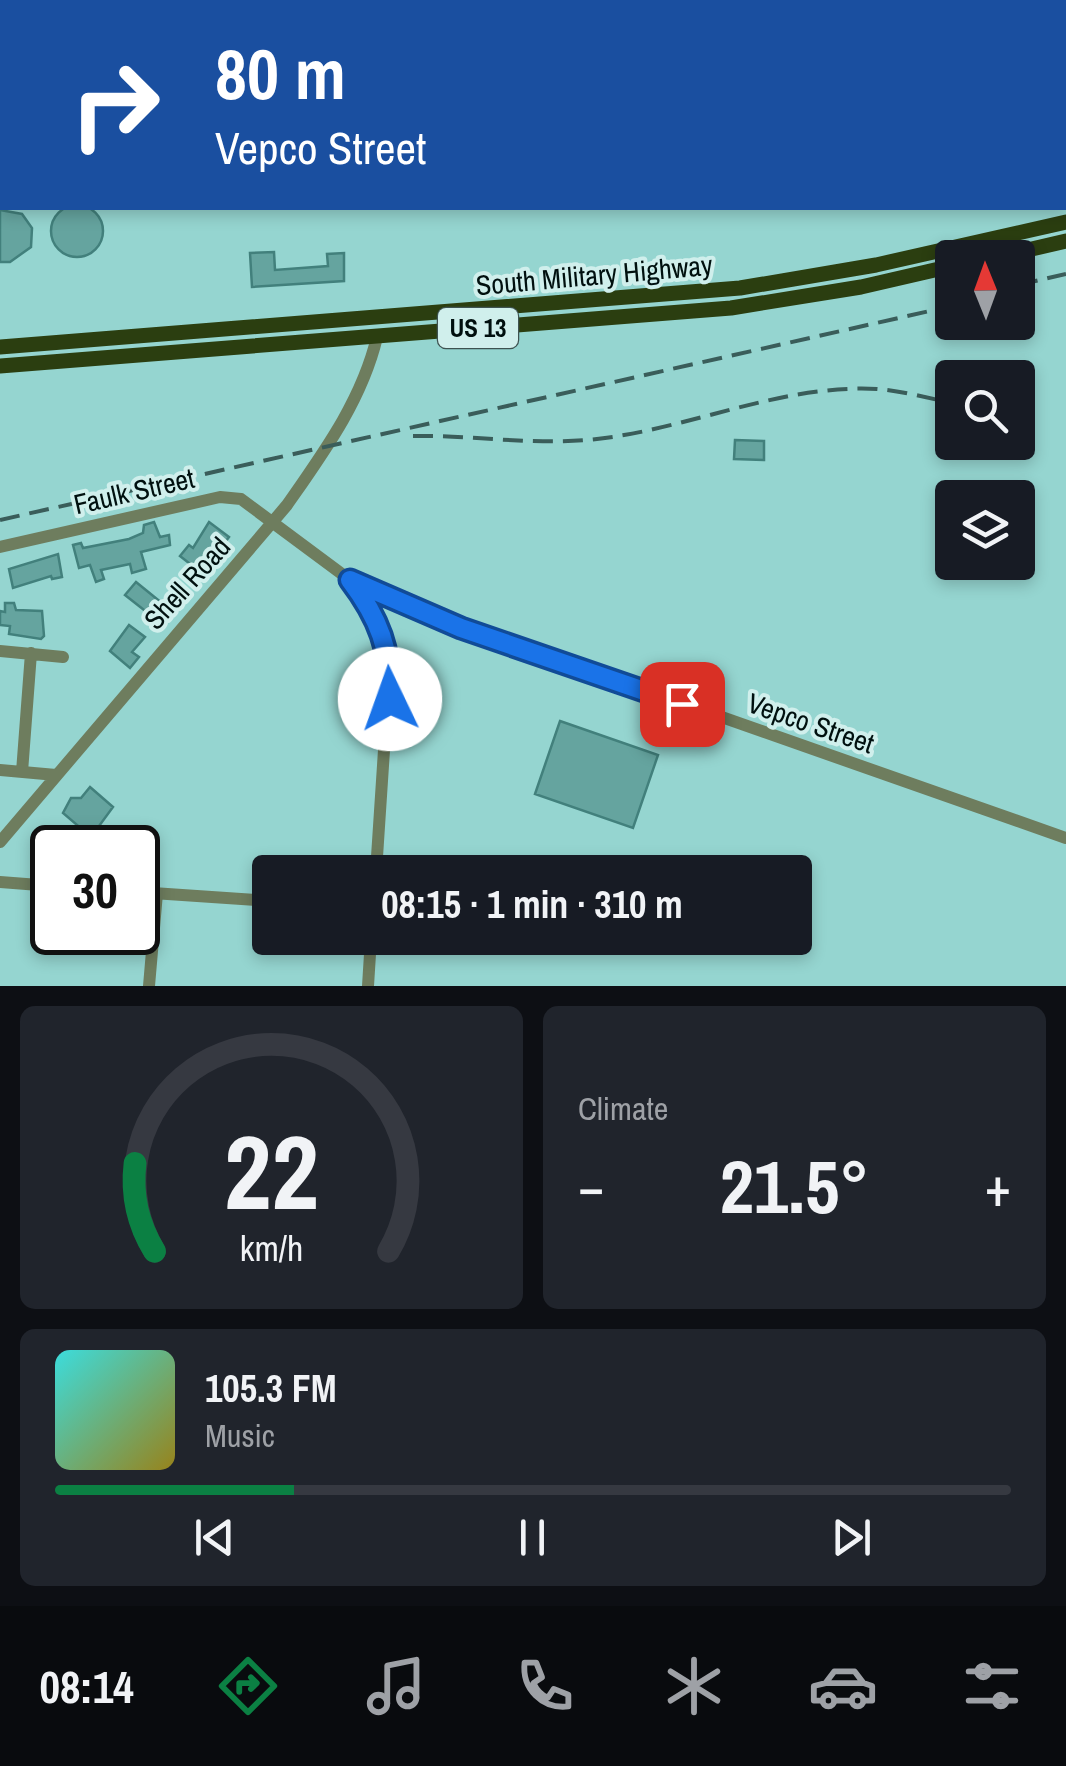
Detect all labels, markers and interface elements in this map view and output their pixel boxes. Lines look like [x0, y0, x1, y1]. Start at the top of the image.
text: 80 m [215, 27, 346, 121]
icon: right [50, 40, 180, 170]
text: Vepco Street [215, 117, 426, 178]
north arrow [935, 240, 1035, 340]
map controls [935, 240, 1035, 580]
street label: South Military Highway [474, 246, 714, 304]
road number: US 13 [438, 308, 518, 348]
button: search [935, 360, 1035, 460]
street label: Faulk Street [70, 459, 198, 523]
button: layers [935, 480, 1035, 580]
street label: Shell Road [135, 529, 239, 637]
position arrow [338, 647, 442, 751]
pin [640, 662, 725, 747]
icon: arrive [655, 677, 710, 732]
street label: Vepco Street [743, 684, 879, 762]
speed limit sign: 30 [30, 825, 160, 955]
text: 08:15 · 1 min · 310 m [381, 879, 683, 930]
text: Climate [578, 1087, 668, 1130]
text: 22 [224, 1101, 319, 1241]
text: 21.5° [720, 1135, 869, 1236]
text: − [578, 1149, 604, 1223]
text: + [985, 1149, 1011, 1223]
text: km/h [240, 1224, 303, 1272]
text: 105.3 FM [205, 1363, 337, 1414]
text: Music [205, 1414, 275, 1457]
icon: previous [187, 1510, 242, 1565]
icon: pause [505, 1510, 560, 1565]
icon: next [824, 1510, 879, 1565]
icon: directions [213, 1651, 283, 1721]
icon: music [361, 1651, 431, 1721]
icon: phone [510, 1651, 580, 1721]
icon: climate [659, 1651, 729, 1721]
icon: car [808, 1651, 878, 1721]
icon: filters [957, 1651, 1027, 1721]
text: 08:14 [39, 1656, 134, 1717]

